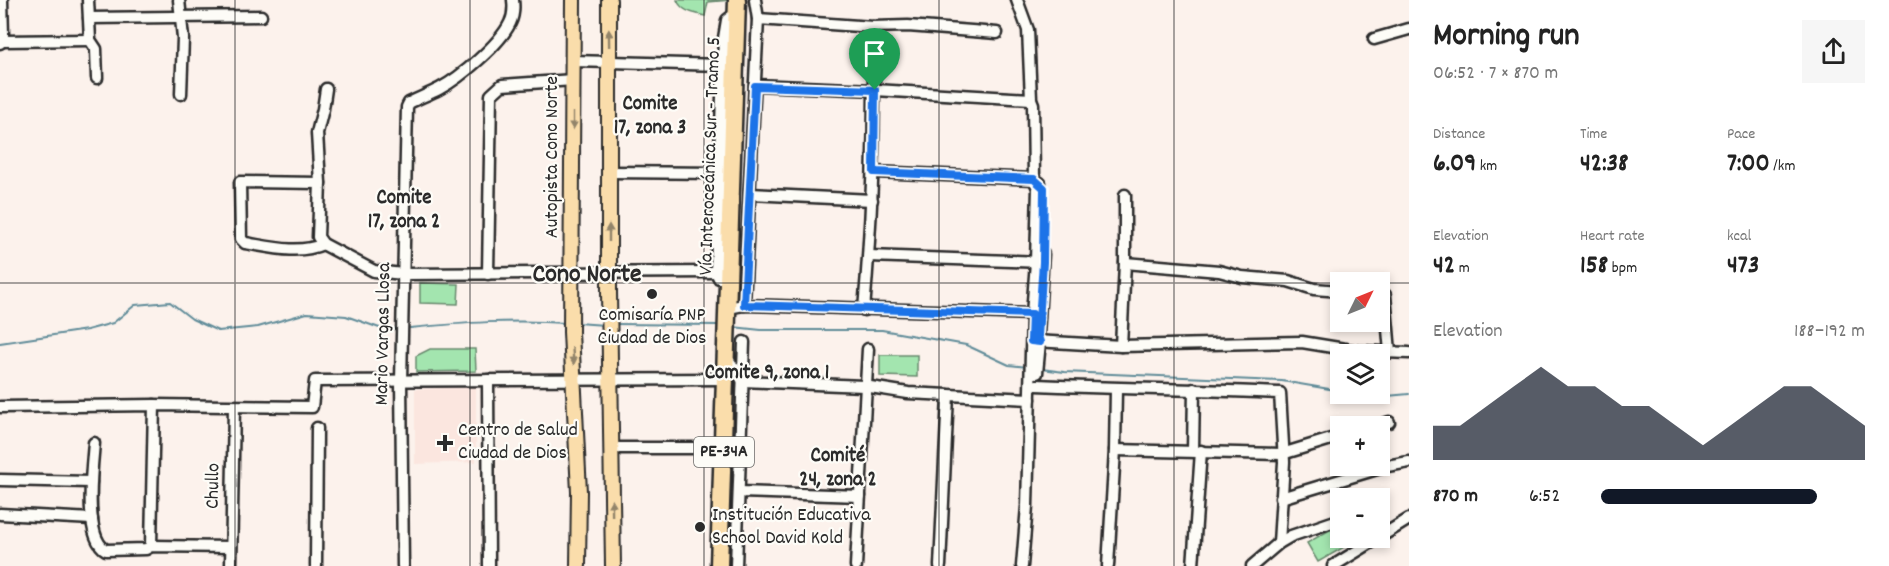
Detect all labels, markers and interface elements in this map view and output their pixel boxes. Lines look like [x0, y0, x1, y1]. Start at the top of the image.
text: Morning run [1433, 14, 1580, 61]
button: share [1802, 20, 1865, 83]
pin [849, 28, 900, 90]
one-way arrow [604, 29, 614, 48]
street label: Vía Interoceánica Sur - Tramo 5 [693, 36, 729, 276]
icon: arrive [858, 37, 891, 70]
text: 06:52 · 7 × 870 m [1433, 60, 1558, 88]
street label: Autopista Cono Norte [539, 76, 567, 238]
district label: Comite 17, zona 3 [614, 90, 686, 144]
one-way arrow [568, 112, 578, 131]
text: Distance [1433, 123, 1485, 146]
text: Time [1580, 123, 1607, 146]
text: Pace [1727, 123, 1755, 146]
text: 6.09 [1433, 146, 1476, 183]
text: 42:38 [1580, 146, 1628, 183]
text: 7:00 [1727, 146, 1770, 183]
text: km [1476, 155, 1497, 178]
text: /km [1770, 155, 1795, 178]
district label: Comite 17, zona 2 [368, 184, 440, 238]
one-way arrow [604, 224, 614, 243]
text: Elevation [1433, 225, 1489, 248]
text: Heart rate [1580, 225, 1645, 248]
text: kcal [1727, 225, 1751, 248]
text: 42 [1433, 248, 1455, 285]
text: 158 [1580, 248, 1608, 285]
text: 473 [1727, 248, 1759, 285]
district label: Cono Norte [532, 257, 642, 294]
text: m [1455, 257, 1470, 280]
text: bpm [1608, 257, 1637, 280]
street label: Mario Vargas Llosa [369, 262, 399, 406]
north arrow [1330, 272, 1390, 332]
map controls [1330, 272, 1390, 548]
marker: Comisaría PNP Ciudad de Dios [645, 287, 659, 301]
place label: Comisaría PNP Ciudad de Dios [598, 302, 706, 353]
text: Elevation [1433, 318, 1503, 346]
text: 188–192 m [1794, 318, 1865, 346]
button: layers [1330, 344, 1390, 404]
one-way arrow [568, 347, 578, 366]
district label: Comite 9, zona 1 [705, 359, 829, 389]
button: + [1330, 416, 1390, 476]
place label: Centro de Salud Ciudad de Dios [458, 417, 578, 468]
marker: Centro de Salud Ciudad de Dios [436, 434, 454, 452]
road number: PE-34A [694, 437, 754, 467]
district label: Comité 24, zona 2 [799, 442, 877, 496]
street label: Chullo [200, 463, 228, 509]
text: 870 m [1433, 483, 1478, 511]
text: 6:52 [1529, 483, 1560, 511]
button: − [1330, 488, 1390, 548]
one-way arrow [607, 498, 617, 517]
place label: Institución Educativa School David Kold [712, 502, 871, 553]
marker: Institución Educativa School David Kold [693, 520, 707, 534]

